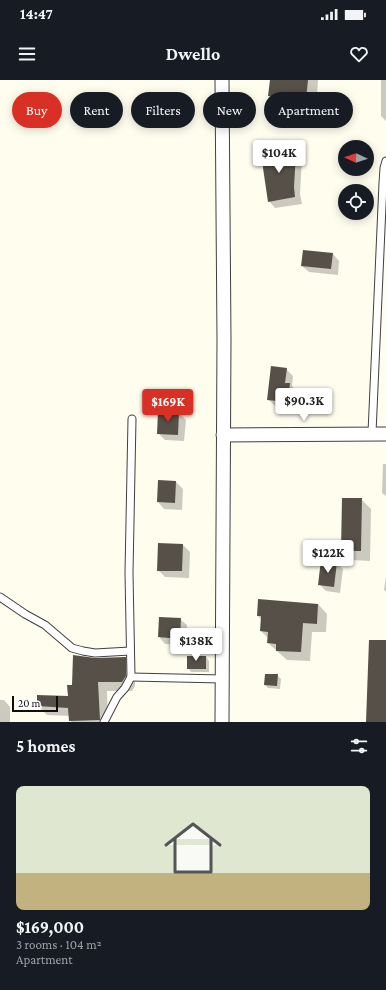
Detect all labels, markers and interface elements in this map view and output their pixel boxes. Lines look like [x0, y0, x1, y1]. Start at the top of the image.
text: 14:47 [20, 6, 53, 22]
icon: menu [16, 43, 38, 65]
icon: heart [348, 43, 370, 65]
text: Dwello [166, 44, 220, 64]
chip: Buy [12, 92, 62, 128]
chip: Rent [70, 92, 123, 128]
chip: Filters [131, 92, 195, 128]
chip: New [203, 92, 256, 128]
chip: Apartment [264, 92, 353, 128]
pin: $104K [251, 140, 307, 174]
north arrow [338, 140, 374, 176]
map controls [338, 140, 374, 220]
text: $104K [262, 145, 296, 160]
button: locate [338, 184, 374, 220]
pin: $90.3K [271, 388, 337, 422]
pin: $169K [140, 389, 196, 423]
text: $90.3K [284, 393, 324, 408]
text: $169K [151, 394, 185, 409]
pin: $122K [300, 540, 356, 574]
text: $122K [312, 545, 344, 560]
pin: $138K [168, 628, 224, 662]
text: $138K [179, 633, 213, 648]
scale bar [12, 694, 58, 713]
text: 20 m [18, 697, 40, 709]
icon: filters [348, 735, 370, 757]
text: 5 homes [16, 737, 75, 756]
icon: home [157, 812, 229, 884]
text: $169,000 [16, 918, 84, 937]
text: 3 rooms · 104 m² [16, 937, 102, 952]
text: Apartment [16, 952, 73, 967]

